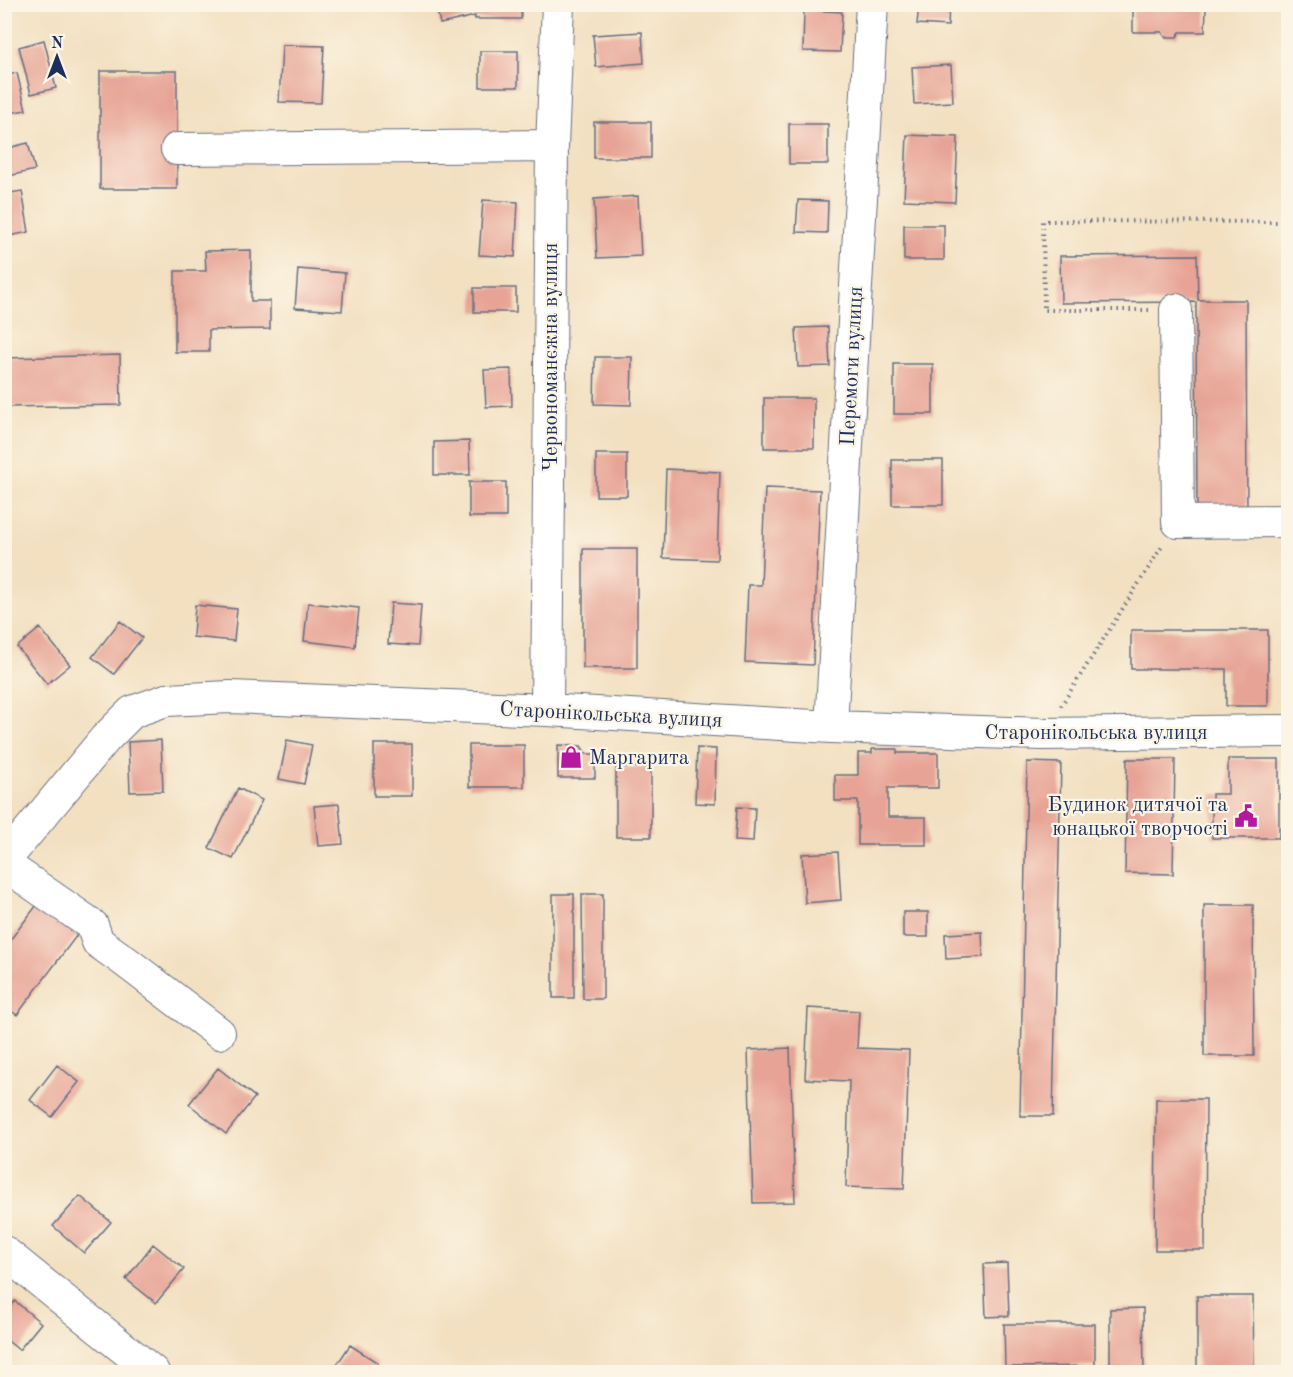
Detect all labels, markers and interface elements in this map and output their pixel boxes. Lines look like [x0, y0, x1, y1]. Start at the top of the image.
north arrow [27, 27, 87, 87]
text: N [51, 36, 64, 52]
street label: Червономанєжна вулиця [541, 242, 562, 471]
street label: Перемоги вулиця [838, 286, 867, 446]
street label: Старонікольська вулиця [499, 699, 723, 732]
street label: Старонікольська вулиця [984, 723, 1208, 744]
shop icon: Маргарита [558, 744, 584, 770]
place label: Маргарита [589, 748, 689, 769]
place label: Будинок дитячої та юнацької творчості [1048, 795, 1228, 840]
public building icon: Будинок дитячої та юнацької творчості [1233, 803, 1259, 829]

